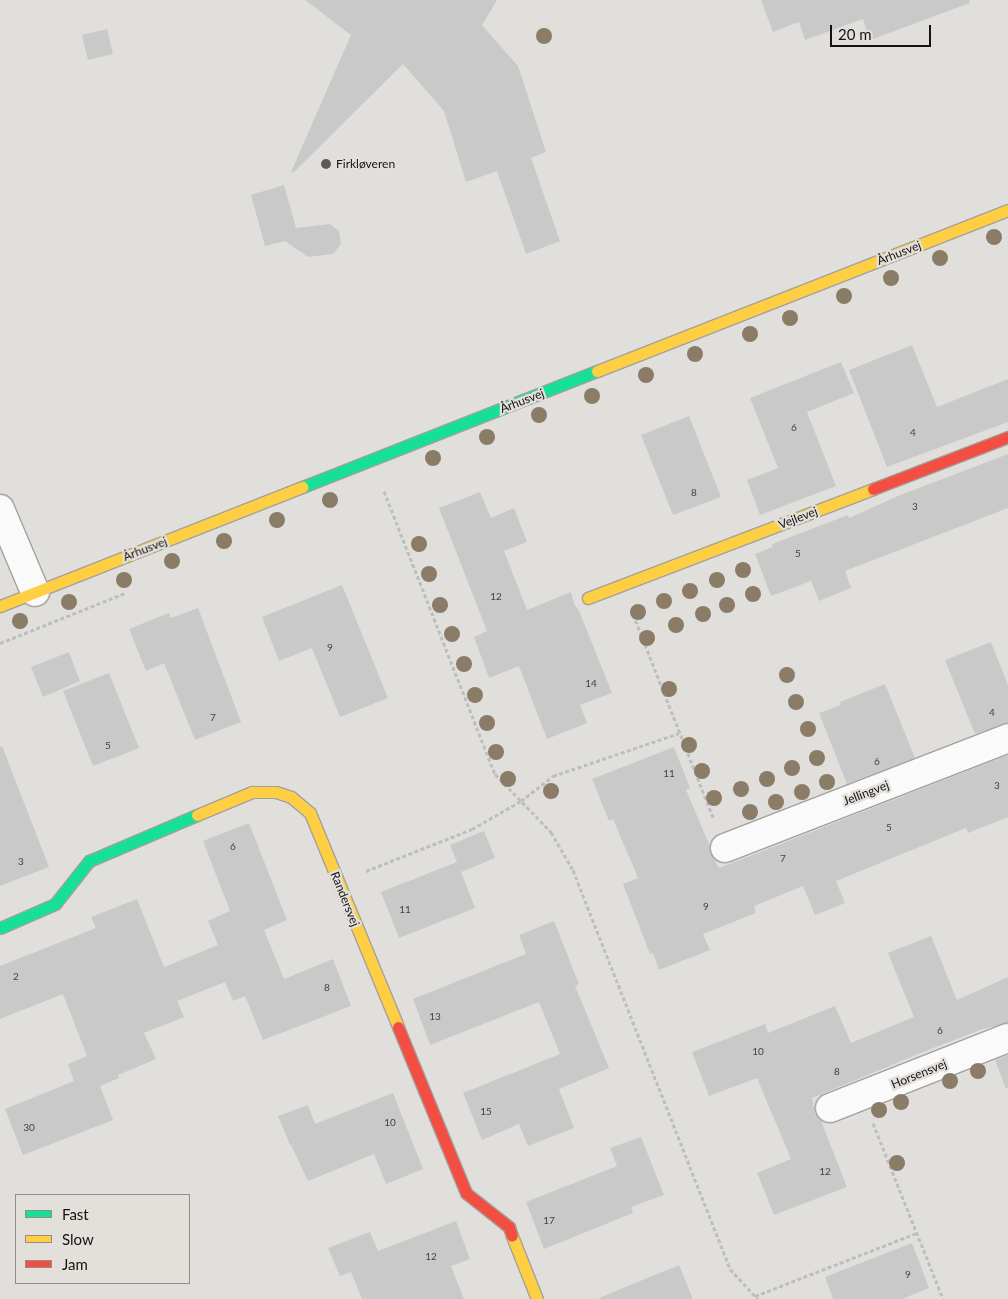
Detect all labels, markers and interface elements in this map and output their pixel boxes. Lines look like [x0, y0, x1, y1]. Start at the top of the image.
scale bar [833, 15, 934, 47]
text: 20 m [838, 25, 872, 43]
place label: Firkløveren [336, 157, 395, 171]
marker: Firkløveren [320, 158, 332, 170]
street label: Århusvej [875, 238, 923, 268]
street label: Århusvej [498, 386, 546, 416]
house number: 6 [791, 422, 797, 434]
house number: 4 [910, 427, 916, 439]
house number: 8 [691, 487, 697, 499]
house number: 3 [912, 501, 918, 513]
street label: Vejlevej [776, 504, 820, 532]
street label: Århusvej [121, 534, 169, 564]
house number: 5 [795, 548, 801, 560]
house number: 12 [490, 591, 502, 603]
house number: 9 [327, 642, 333, 654]
house number: 14 [585, 678, 597, 690]
house number: 4 [989, 707, 995, 719]
house number: 7 [210, 712, 216, 724]
house number: 5 [105, 740, 111, 752]
house number: 6 [874, 756, 880, 768]
house number: 11 [663, 768, 675, 780]
street label: Jellingvej [841, 778, 891, 808]
house number: 3 [994, 780, 1000, 792]
house number: 5 [886, 822, 892, 834]
house number: 6 [230, 841, 236, 853]
house number: 7 [780, 853, 786, 865]
house number: 3 [18, 856, 24, 868]
street label: Randersvej [327, 869, 363, 929]
house number: 9 [703, 901, 709, 913]
house number: 11 [399, 904, 411, 916]
house number: 2 [13, 971, 19, 983]
house number: 8 [324, 982, 330, 994]
house number: 13 [429, 1011, 441, 1023]
house number: 6 [937, 1025, 943, 1037]
house number: 10 [752, 1046, 764, 1058]
street label: Horsensvej [889, 1056, 949, 1092]
house number: 8 [834, 1066, 840, 1078]
house number: 15 [480, 1106, 492, 1118]
house number: 10 [384, 1117, 396, 1129]
house number: 30 [23, 1122, 35, 1134]
house number: 12 [819, 1166, 831, 1178]
legend [15, 1194, 190, 1284]
text: Fast [62, 1205, 89, 1223]
house number: 17 [543, 1215, 555, 1227]
text: Slow [62, 1230, 94, 1248]
house number: 12 [425, 1251, 437, 1263]
text: Jam [62, 1255, 88, 1273]
house number: 9 [905, 1269, 911, 1281]

